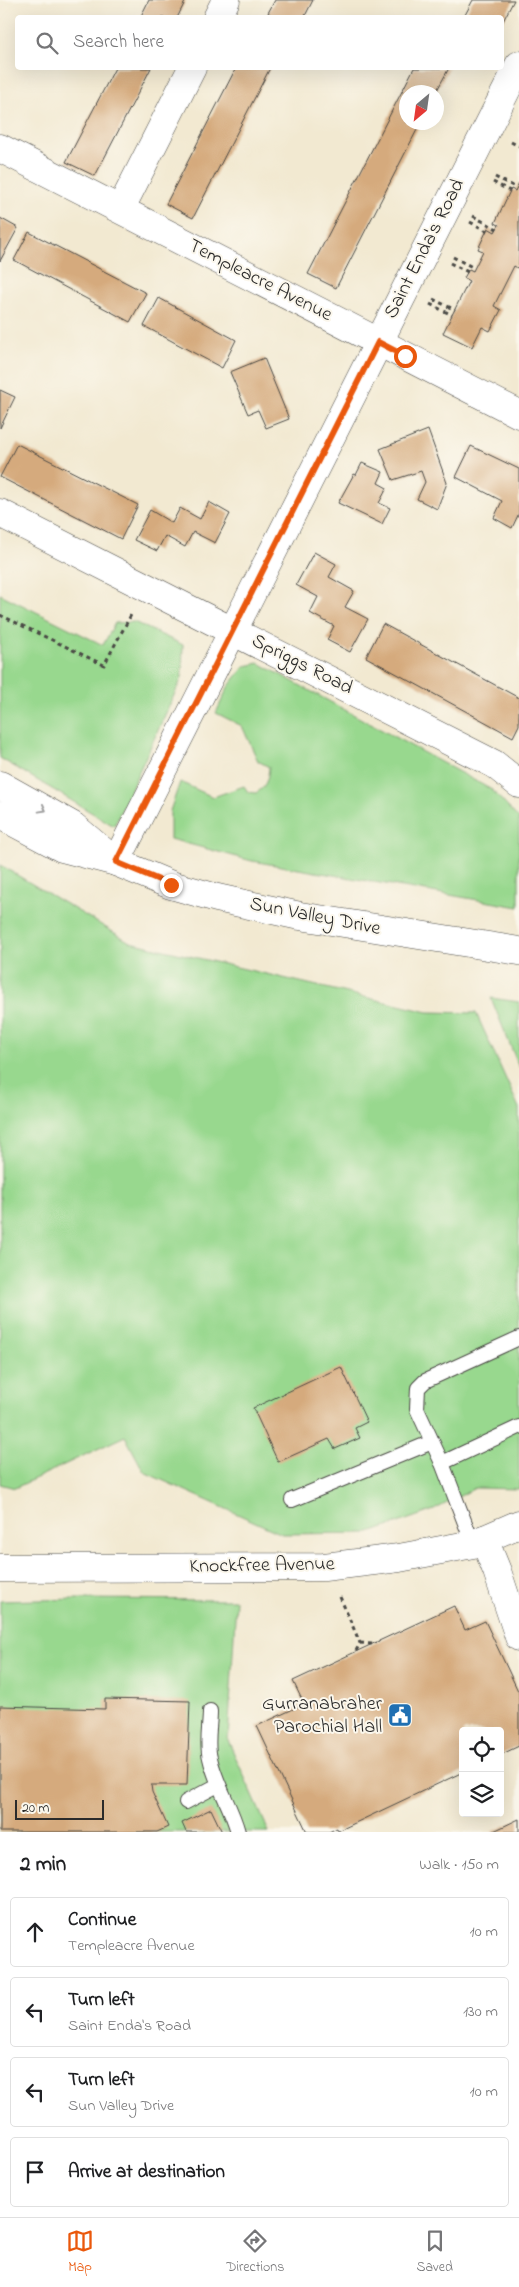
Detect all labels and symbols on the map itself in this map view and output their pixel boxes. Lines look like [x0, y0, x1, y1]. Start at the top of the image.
north arrow [399, 85, 444, 130]
street label: Saint Enda's Road [377, 174, 473, 324]
street label: Templeacre Avenue [183, 232, 337, 330]
route start [394, 345, 417, 368]
street label: Spriggs Road [246, 627, 358, 704]
one-way arrow [37, 803, 46, 813]
route end [160, 874, 183, 897]
street label: Sun Valley Drive [247, 890, 383, 944]
street label: Knockfree Avenue [189, 1550, 335, 1582]
place label: Gurranabraher Parochial Hall [262, 1690, 383, 1742]
public building icon: Gurranabraher Parochial Hall [387, 1702, 413, 1728]
scale bar [15, 1797, 104, 1820]

